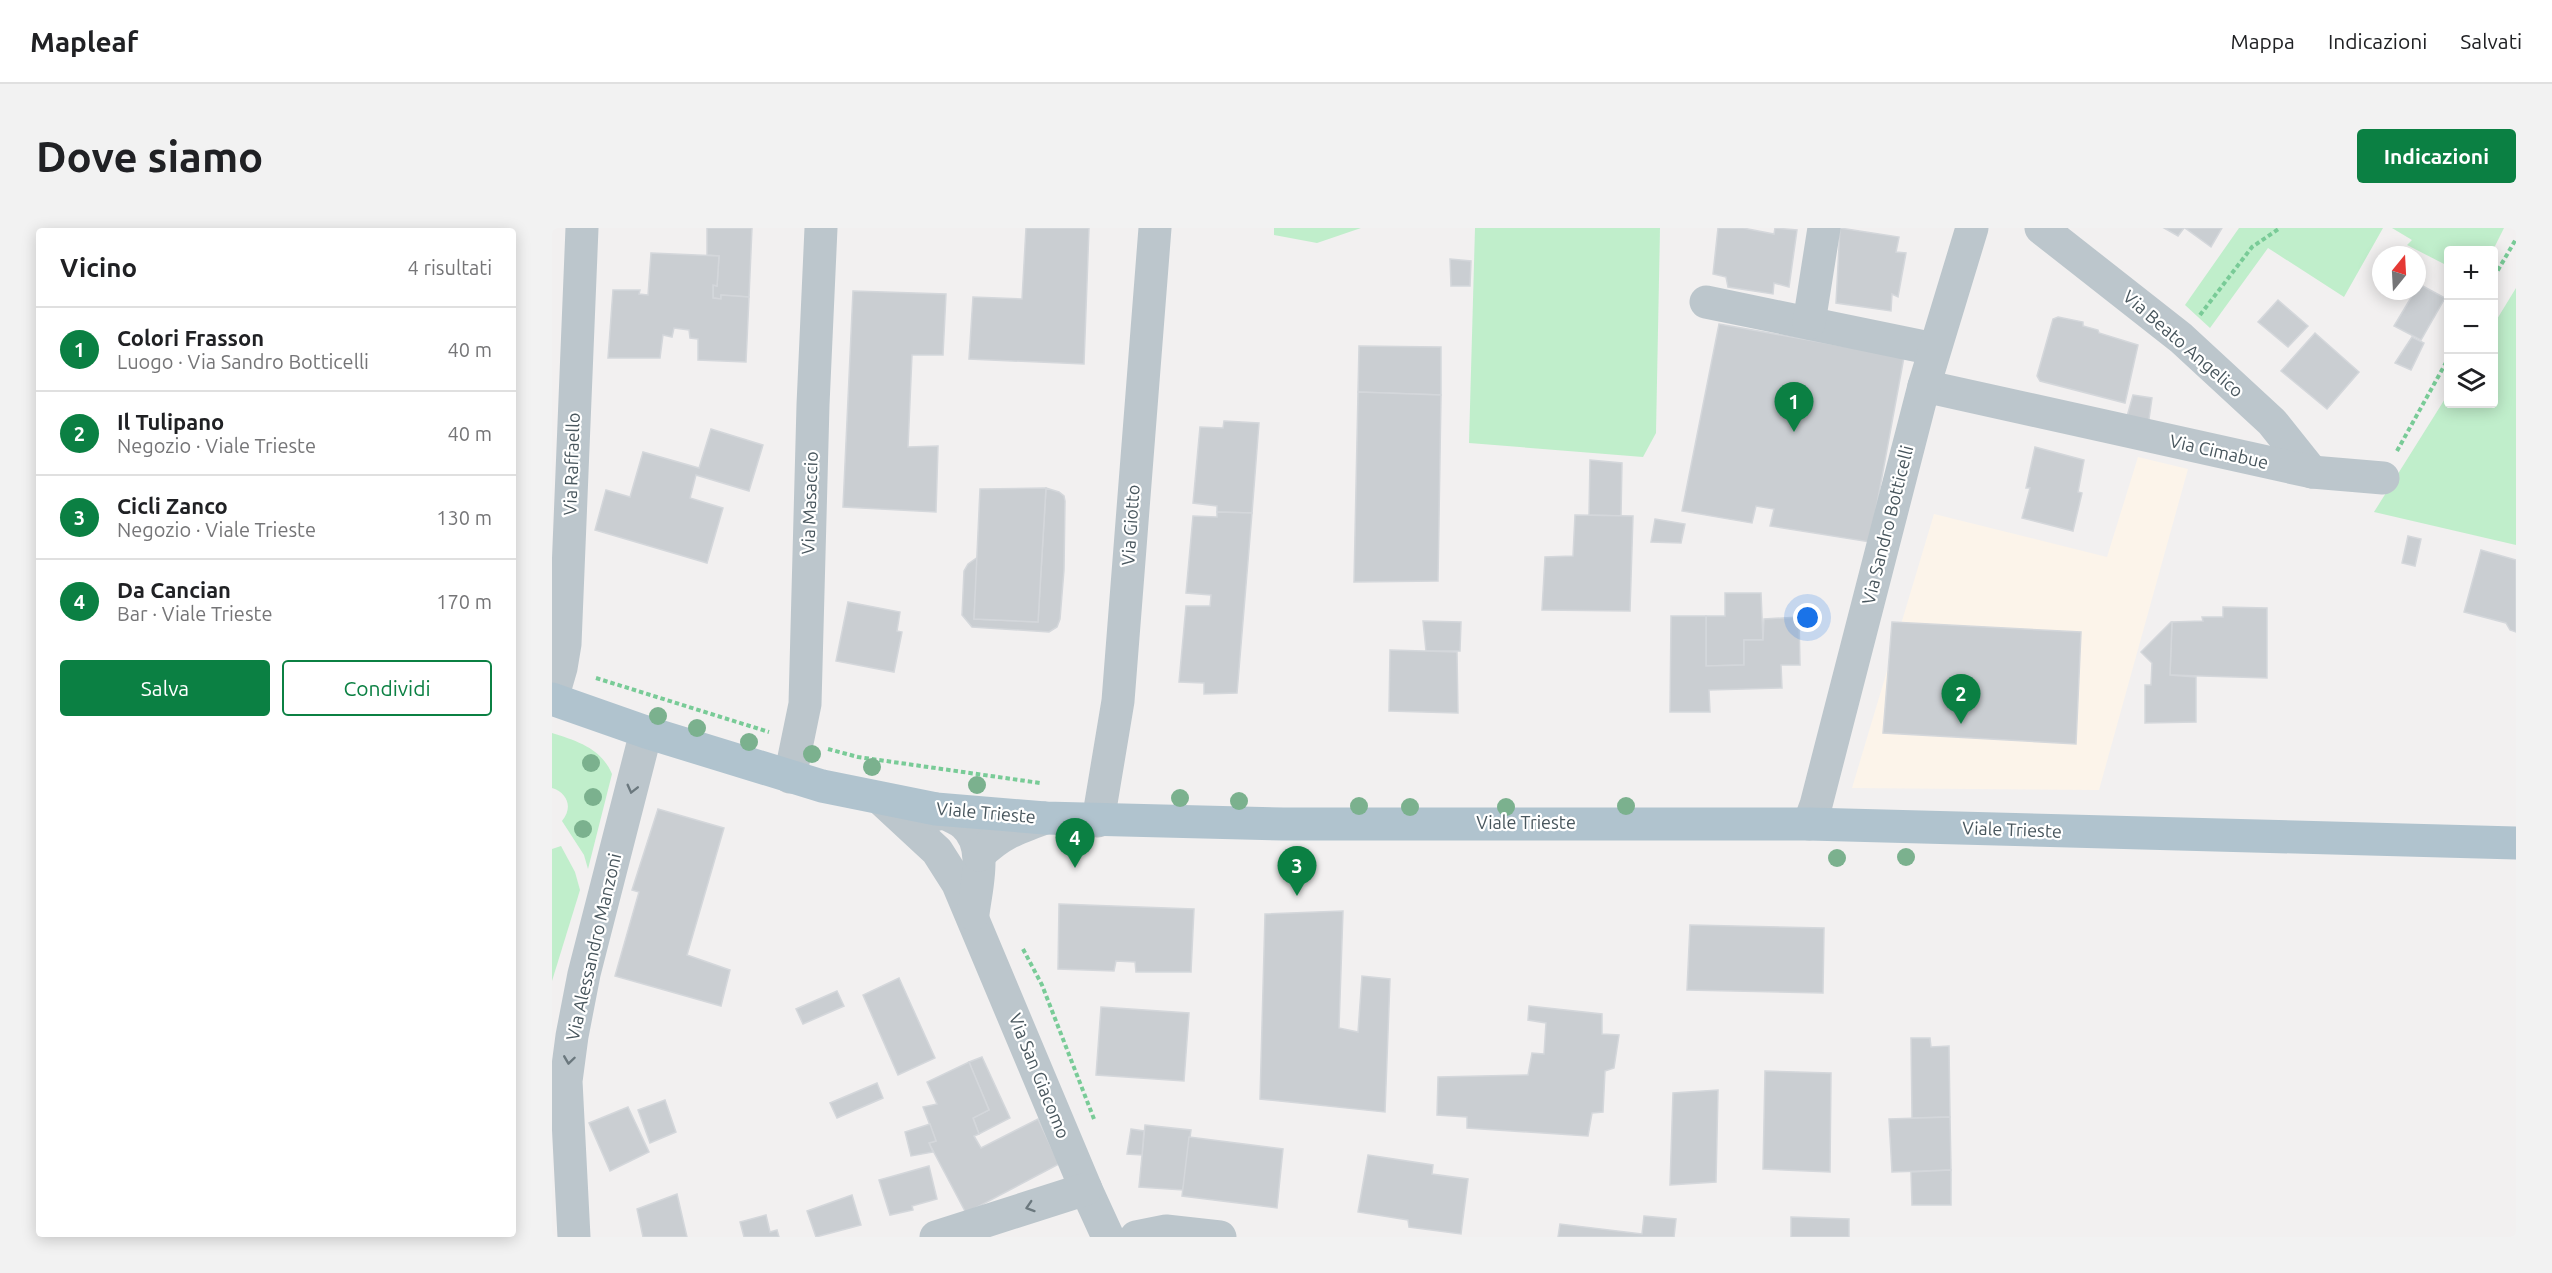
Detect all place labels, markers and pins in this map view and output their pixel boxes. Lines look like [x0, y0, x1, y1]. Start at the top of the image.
pin: 1 [1774, 382, 1814, 432]
pin: 2 [1942, 674, 1980, 724]
pin: 4 [1056, 818, 1094, 868]
pin: 3 [1278, 846, 1316, 896]

